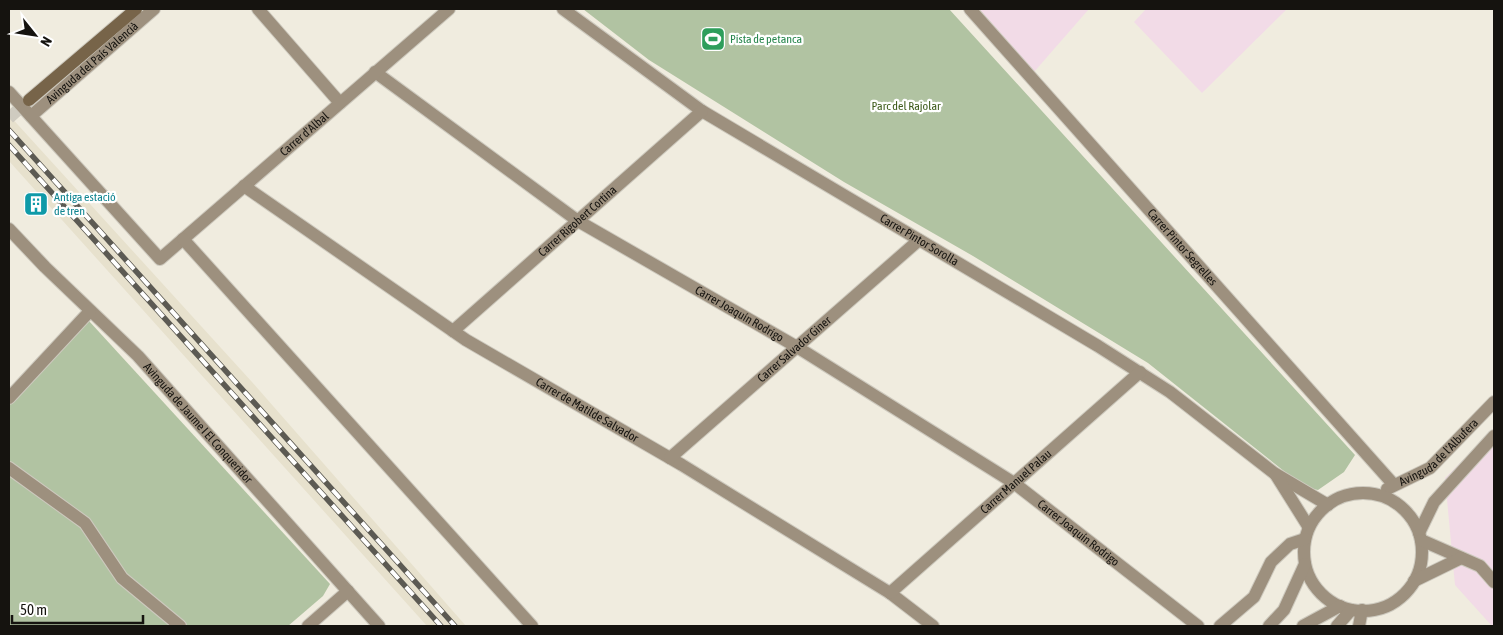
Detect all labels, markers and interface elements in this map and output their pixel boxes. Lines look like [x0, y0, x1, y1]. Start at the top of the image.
north arrow [10, 10, 60, 60]
street label: Avinguda del País Valencià [43, 19, 141, 107]
sports icon: Pista de petanca [700, 26, 726, 52]
place label: Pista de petanca [730, 32, 802, 46]
text: N [37, 34, 55, 49]
park label: Parc del Rajolar [871, 99, 941, 113]
street label: Carrer d'Albal [277, 109, 332, 159]
street label: Carrer Rigobert Cortina [535, 183, 619, 259]
place label: Antiga estació de tren [54, 190, 116, 218]
building icon: Antiga estació de tren [23, 191, 49, 217]
street label: Carrer Pintor Segrelles [1144, 206, 1220, 288]
street label: Carrer Pintor Sorolla [877, 211, 961, 269]
street label: Carrer Joaquín Rodrigo [693, 283, 786, 345]
street label: Carrer Salvador Giner [754, 313, 834, 385]
street label: Avinguda de Jaume I El Conqueridor [140, 360, 256, 487]
street label: Carrer de Matilde Salvador [533, 375, 641, 445]
street label: Avinguda de l'Albufera [1397, 416, 1481, 489]
street label: Carrer Manuel Palau [977, 447, 1054, 517]
street label: Carrer Joaquín Rodrigo [1035, 497, 1122, 569]
scale bar [12, 592, 144, 624]
text: 50 m [20, 601, 47, 618]

